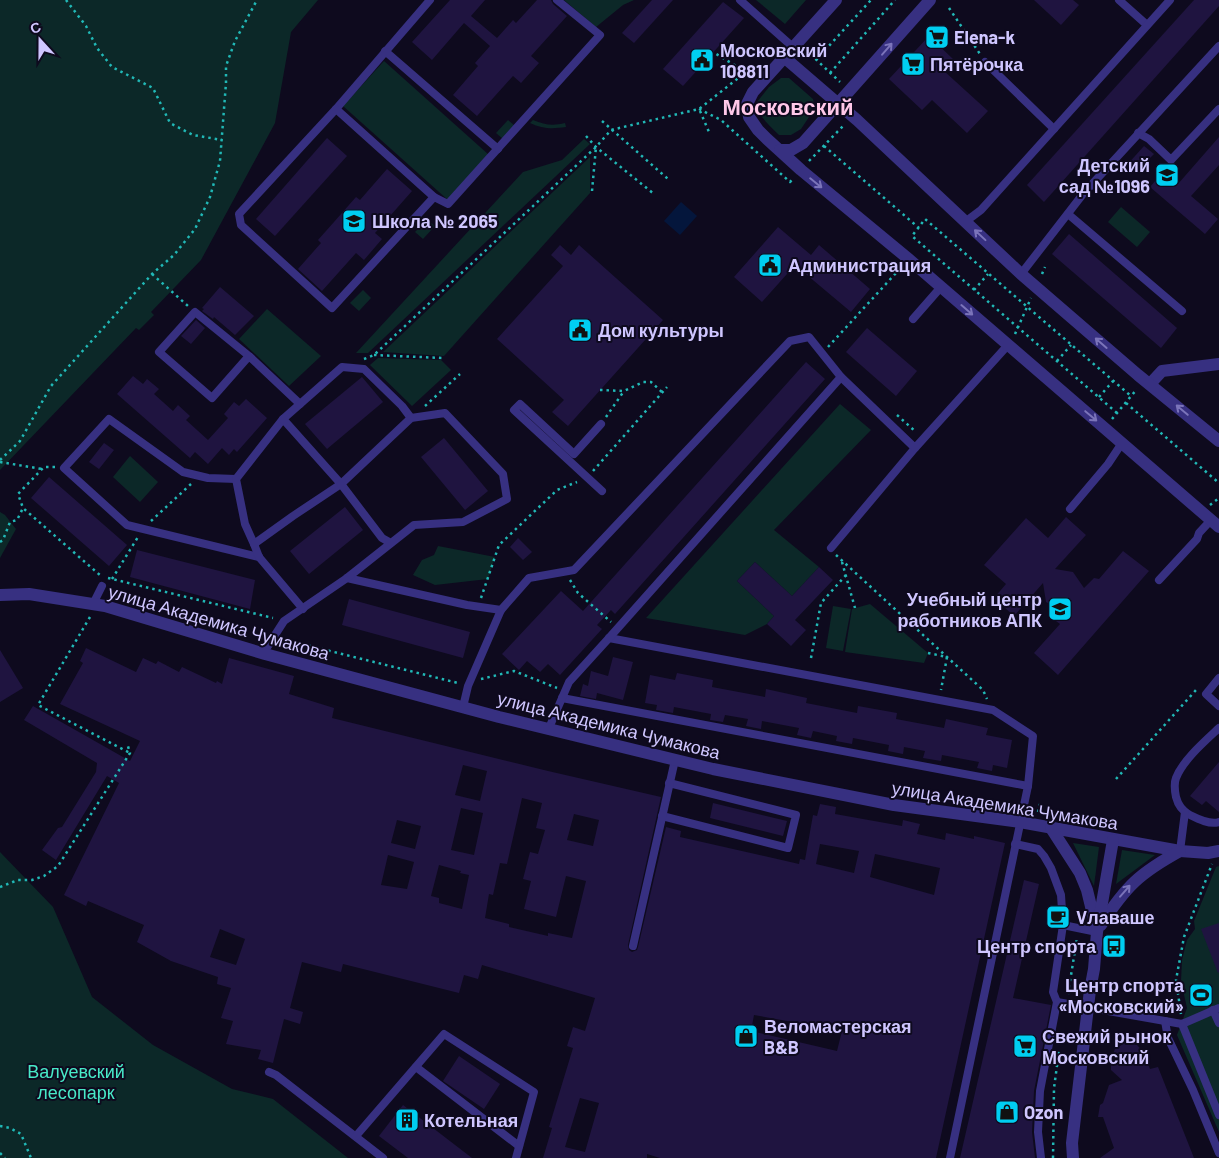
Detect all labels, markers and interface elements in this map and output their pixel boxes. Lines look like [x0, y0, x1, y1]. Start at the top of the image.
north arrow [15, 15, 65, 65]
text: С [27, 18, 43, 37]
supermarket icon: Elena-k [924, 24, 950, 50]
place label: Elena-k [954, 26, 1015, 48]
place label: Московский 108811 [720, 39, 827, 82]
one-way arrow [881, 43, 892, 56]
public building icon: Московский 108811 [689, 47, 715, 73]
supermarket icon: Пятёрочка [900, 51, 926, 77]
place label: Пятёрочка [930, 53, 1024, 75]
district label: Московский [722, 93, 854, 119]
place label: Детский сад №1096 [1059, 154, 1150, 197]
school or university icon: Детский сад №1096 [1154, 162, 1180, 188]
one-way arrow [809, 177, 822, 188]
school or university icon: Школа № 2065 [341, 208, 367, 234]
place label: Школа № 2065 [372, 210, 498, 232]
one-way arrow [973, 229, 986, 241]
public building icon: Администрация [757, 252, 783, 278]
place label: Администрация [788, 254, 931, 276]
one-way arrow [961, 304, 974, 316]
public building icon: Дом культуры [567, 317, 593, 343]
place label: Дом культуры [598, 319, 724, 341]
one-way arrow [1095, 337, 1108, 349]
one-way arrow [1175, 404, 1188, 416]
one-way arrow [1084, 410, 1097, 422]
street label: улица Академика Чумакова [106, 580, 333, 664]
place label: Учебный центр работников АПК [897, 588, 1043, 631]
school or university icon: Учебный центр работников АПК [1047, 596, 1073, 622]
street label: улица Академика Чумакова [495, 687, 724, 764]
street label: улица Академика Чумакова [890, 776, 1121, 834]
one-way arrow [1119, 885, 1131, 898]
cafe icon: Vлаваше [1045, 904, 1071, 930]
place label: Vлаваше [1076, 906, 1155, 928]
bus stop icon: Центр спорта [1101, 933, 1127, 959]
place label: Центр спорта [977, 935, 1097, 957]
place label: Центр спорта «Московский» [1058, 974, 1185, 1017]
sports icon: Центр спорта «Московский» [1188, 982, 1214, 1008]
place label: Веломастерская B&B [764, 1015, 911, 1058]
shop icon: Веломастерская B&B [733, 1023, 759, 1049]
place label: Свежий рынок Московский [1042, 1025, 1172, 1068]
supermarket icon: Свежий рынок Московский [1012, 1033, 1038, 1059]
park label: Валуевский лесопарк [27, 1060, 125, 1103]
shop icon: Ozon [994, 1099, 1020, 1125]
place label: Ozon [1024, 1101, 1063, 1123]
building icon: Котельная [394, 1107, 420, 1133]
place label: Котельная [424, 1109, 518, 1131]

